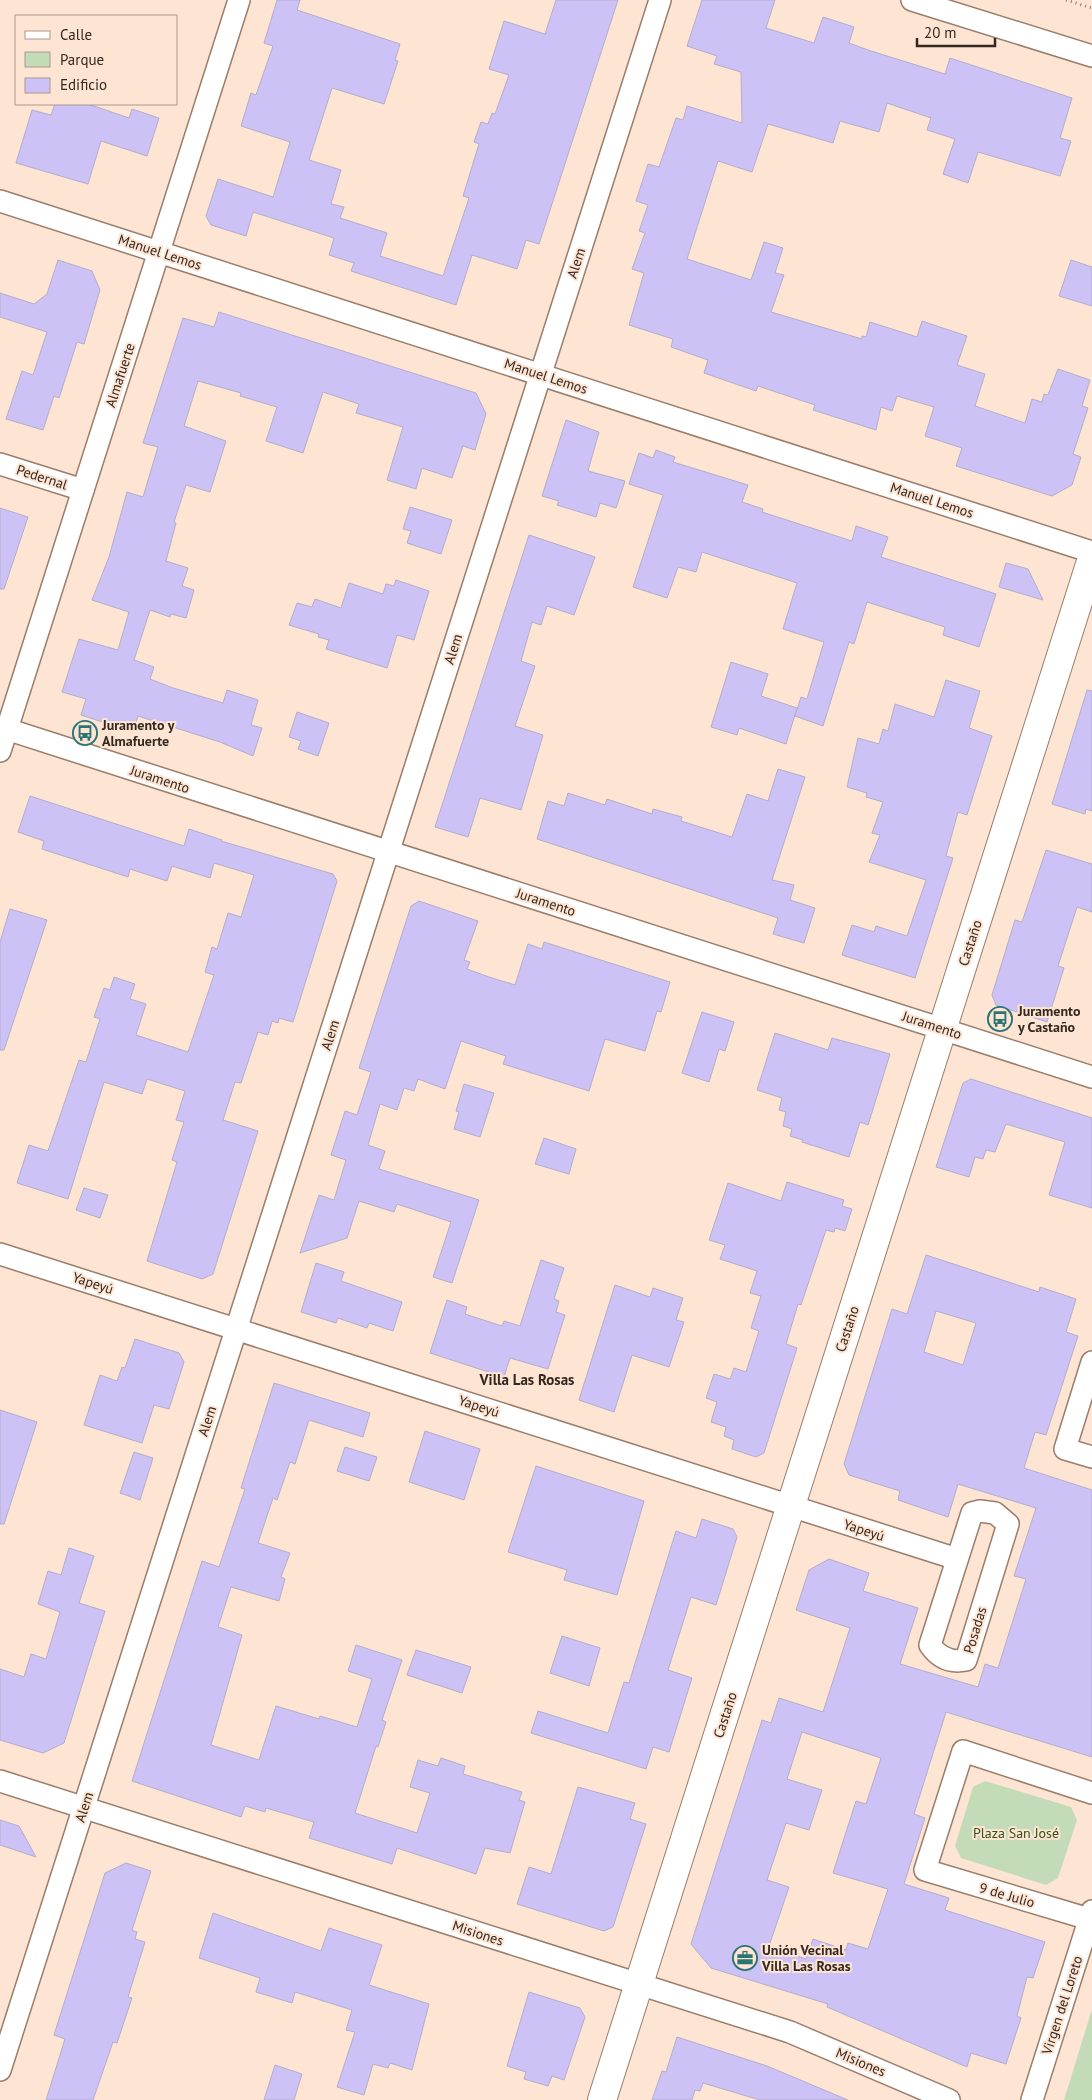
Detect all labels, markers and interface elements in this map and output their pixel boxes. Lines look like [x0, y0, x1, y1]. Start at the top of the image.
legend [15, 15, 178, 105]
scale bar [917, 15, 994, 47]
text: 20 m [924, 23, 957, 42]
text: Calle [60, 25, 92, 44]
text: Parque [60, 50, 104, 69]
text: Edificio [60, 75, 107, 94]
street label: Manuel Lemos [116, 230, 204, 274]
street label: Alem [563, 246, 589, 280]
street label: Almafuerte [101, 341, 139, 409]
street label: Manuel Lemos [502, 354, 590, 398]
street label: Pedernal [14, 460, 70, 494]
street label: Manuel Lemos [888, 478, 976, 522]
street label: Alem [440, 632, 466, 666]
place label: Juramento y Almafuerte [101, 716, 175, 750]
bus stop icon: Juramento y Almafuerte [72, 720, 98, 746]
street label: Juramento [127, 761, 192, 797]
street label: Juramento [513, 884, 578, 920]
street label: Castaño [954, 918, 986, 968]
place label: Juramento y Castaño [1017, 1002, 1081, 1036]
bus stop icon: Juramento y Castaño [987, 1006, 1013, 1032]
street label: Juramento [899, 1007, 964, 1043]
street label: Alem [317, 1018, 343, 1052]
street label: Yapeyú [70, 1268, 116, 1298]
street label: Castaño [831, 1304, 863, 1354]
district label: Villa Las Rosas [479, 1370, 574, 1389]
street label: Yapeyú [456, 1391, 502, 1421]
street label: Alem [194, 1404, 220, 1438]
street label: Yapeyú [841, 1515, 887, 1545]
street label: Posadas [959, 1604, 991, 1656]
street label: Castaño [709, 1690, 741, 1740]
street label: Alem [71, 1790, 97, 1824]
park label: Plaza San José [973, 1824, 1059, 1842]
street label: 9 de Julio [977, 1879, 1037, 1911]
street label: Misiones [450, 1916, 506, 1950]
place label: Unión Vecinal Villa Las Rosas [761, 1941, 851, 1975]
office icon: Unión Vecinal Villa Las Rosas [732, 1945, 758, 1971]
street label: Virgen del Loreto [1037, 1953, 1086, 2058]
street label: Misiones [833, 2043, 889, 2081]

